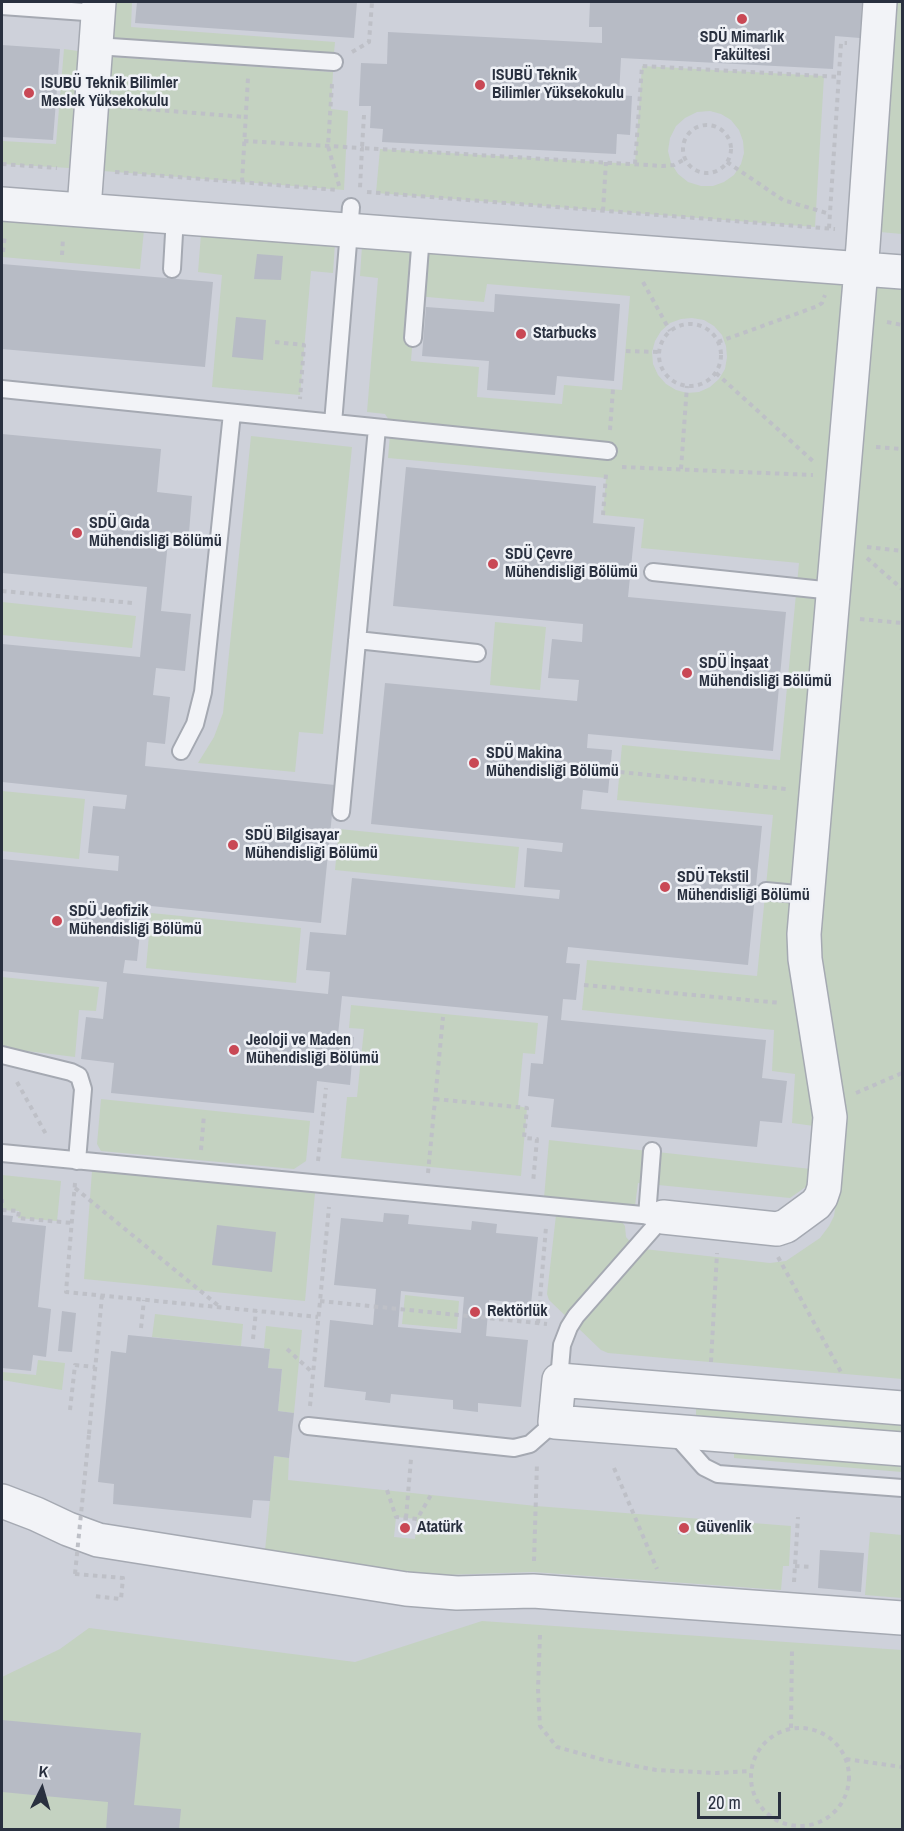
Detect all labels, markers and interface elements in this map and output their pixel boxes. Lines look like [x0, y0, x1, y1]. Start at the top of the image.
marker: SDÜ Mimarlık Fakültesi [735, 12, 749, 26]
place label: SDÜ Mimarlık Fakültesi [700, 28, 784, 66]
place label: ISUBÜ Teknik Bilimler Yüksekokulu [492, 66, 624, 104]
place label: ISUBÜ Teknik Bilimler Meslek Yüksekokulu [41, 74, 178, 112]
marker: ISUBÜ Teknik Bilimler Yüksekokulu [473, 78, 487, 92]
marker: ISUBÜ Teknik Bilimler Meslek Yüksekokulu [22, 86, 36, 100]
place label: Starbucks [533, 324, 596, 344]
marker: Starbucks [514, 327, 528, 341]
place label: SDÜ Gıda Mühendisliği Bölümü [89, 514, 222, 552]
marker: SDÜ Gıda Mühendisliği Bölümü [70, 526, 84, 540]
place label: SDÜ Çevre Mühendisliği Bölümü [505, 545, 638, 583]
marker: SDÜ Çevre Mühendisliği Bölümü [486, 557, 500, 571]
place label: SDÜ İnşaat Mühendisliği Bölümü [699, 654, 832, 692]
marker: SDÜ İnşaat Mühendisliği Bölümü [680, 666, 694, 680]
place label: SDÜ Makina Mühendisliği Bölümü [486, 744, 619, 782]
marker: SDÜ Makina Mühendisliği Bölümü [467, 756, 481, 770]
place label: SDÜ Bilgisayar Mühendisliği Bölümü [245, 826, 378, 864]
marker: SDÜ Bilgisayar Mühendisliği Bölümü [226, 838, 240, 852]
place label: SDÜ Tekstil Mühendisliği Bölümü [677, 868, 810, 906]
marker: SDÜ Tekstil Mühendisliği Bölümü [658, 880, 672, 894]
place label: SDÜ Jeofizik Mühendisliği Bölümü [69, 902, 202, 940]
marker: SDÜ Jeofizik Mühendisliği Bölümü [50, 914, 64, 928]
place label: Jeoloji ve Maden Mühendisliği Bölümü [246, 1031, 379, 1069]
marker: Jeoloji ve Maden Mühendisliği Bölümü [227, 1043, 241, 1057]
place label: Rektörlük [487, 1302, 548, 1322]
marker: Rektörlük [468, 1305, 482, 1319]
place label: Atatürk [417, 1518, 463, 1538]
place label: Güvenlik [696, 1518, 751, 1538]
marker: Atatürk [398, 1521, 412, 1535]
marker: Güvenlik [677, 1521, 691, 1535]
north arrow [12, 1759, 72, 1819]
text: K [38, 1760, 49, 1782]
scale bar [700, 1780, 784, 1818]
text: 20 m [708, 1790, 741, 1815]

